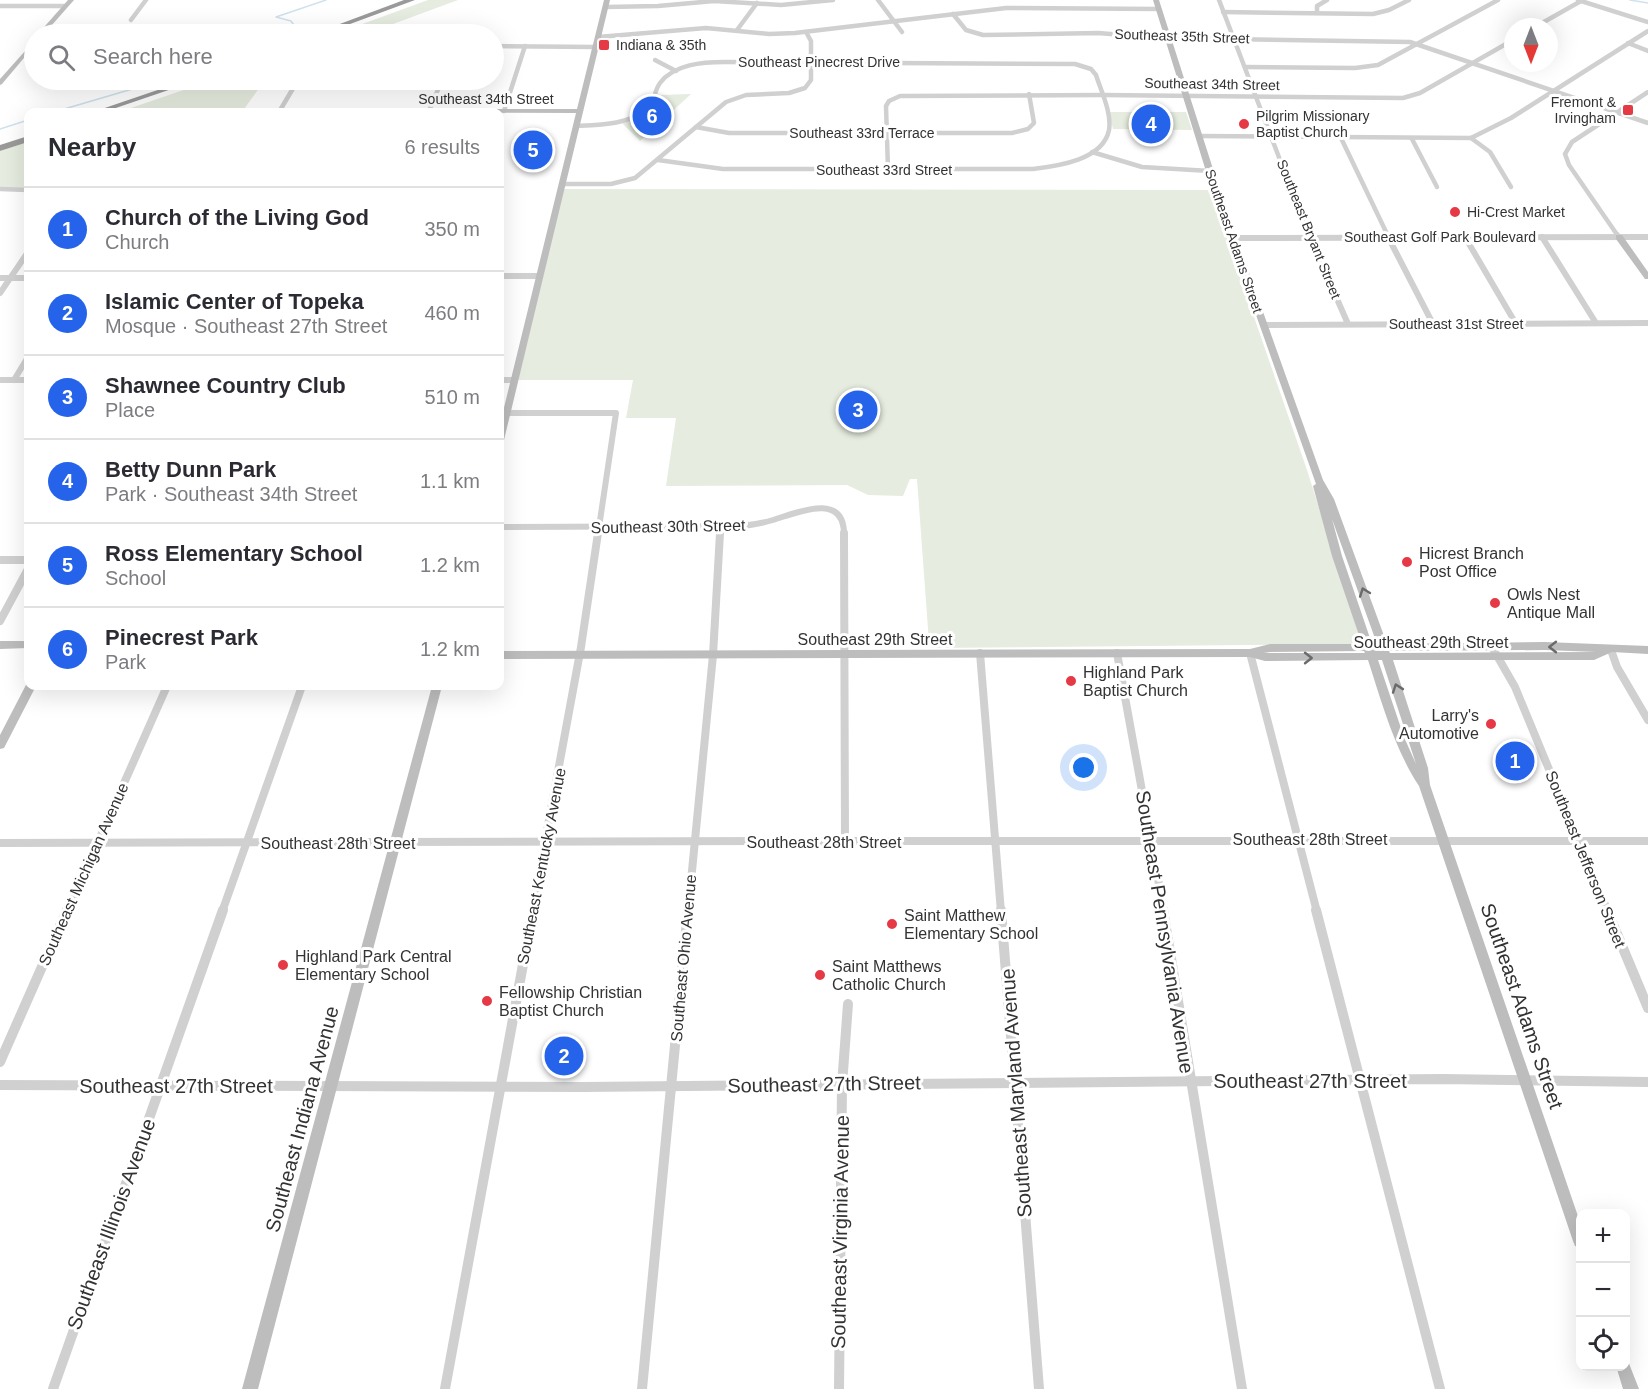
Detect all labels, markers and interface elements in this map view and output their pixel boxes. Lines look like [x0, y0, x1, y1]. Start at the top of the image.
north arrow [1504, 18, 1558, 72]
search box [24, 24, 504, 90]
street label: Southeast 35th Street [1114, 26, 1250, 46]
place label: Indiana & 35th [616, 37, 706, 53]
marker: Indiana & 35th [597, 38, 611, 52]
icon: search [45, 41, 78, 74]
text: Search here [93, 44, 213, 69]
street label: Southeast Pinecrest Drive [738, 54, 900, 70]
street label: Southeast 34th Street [1144, 75, 1280, 93]
street label: Southeast 34th Street [418, 91, 554, 107]
pin: 6 [632, 94, 672, 138]
place label: Fremont & Irvingham [1551, 94, 1617, 126]
pin: 4 [1132, 102, 1170, 146]
marker: Fremont & Irvingham [1621, 103, 1635, 117]
place label: Pilgrim Missionary Baptist Church [1256, 108, 1370, 140]
marker: Pilgrim Missionary Baptist Church [1237, 117, 1251, 131]
street label: Southeast 33rd Terrace [789, 125, 935, 141]
pin: 5 [514, 128, 552, 172]
text: Nearby [48, 132, 136, 162]
text: 6 results [404, 136, 480, 158]
street label: Southeast Bryant Street [1274, 157, 1344, 301]
street label: Southeast 33rd Street [816, 162, 952, 178]
street label: Southeast Adams Street [1202, 167, 1266, 315]
place label: Hi-Crest Market [1467, 204, 1565, 220]
text: Church of the Living God [105, 205, 369, 230]
marker: Hi-Crest Market [1448, 205, 1462, 219]
text: 1 [62, 218, 73, 240]
text: 350 m [424, 218, 480, 240]
street label: Southeast Golf Park Boulevard [1344, 229, 1536, 245]
text: Church [105, 231, 169, 253]
text: Islamic Center of Topeka [105, 289, 364, 314]
text: 2 [62, 302, 73, 324]
text: 460 m [424, 302, 480, 324]
text: Mosque · Southeast 27th Street [105, 315, 387, 337]
street label: Southeast 31st Street [1389, 316, 1523, 332]
text: Shawnee Country Club [105, 373, 346, 398]
text: 3 [62, 386, 73, 408]
text: 510 m [424, 386, 480, 408]
pin: 3 [838, 388, 878, 432]
text: Place [105, 399, 155, 421]
text: Betty Dunn Park [105, 457, 276, 482]
text: 4 [62, 470, 73, 492]
text: 1.1 km [420, 470, 480, 492]
text: Park · Southeast 34th Street [105, 483, 357, 505]
street label: Southeast 30th Street [590, 517, 746, 536]
text: Ross Elementary School [105, 541, 363, 566]
place label: Hicrest Branch Post Office [1419, 545, 1524, 580]
text: 5 [62, 554, 73, 576]
text: 1.2 km [420, 554, 480, 576]
marker: Hicrest Branch Post Office [1400, 555, 1414, 569]
text: School [105, 567, 166, 589]
place label: Owls Nest Antique Mall [1507, 586, 1595, 621]
one-way arrow [1358, 587, 1371, 598]
marker: Owls Nest Antique Mall [1488, 596, 1502, 610]
text: Pinecrest Park [105, 625, 258, 650]
street label: Southeast 29th Street [798, 631, 953, 648]
street label: Southeast 29th Street [1354, 634, 1509, 651]
text: 6 [62, 638, 73, 660]
text: 1.2 km [420, 638, 480, 660]
one-way arrow [1549, 640, 1558, 653]
text: Park [105, 651, 146, 673]
one-way arrow [1303, 652, 1312, 664]
place label: Highland Park Baptist Church [1083, 664, 1188, 699]
marker: Highland Park Baptist Church [1064, 674, 1078, 688]
one-way arrow [1392, 683, 1404, 694]
place label: Larry's Automotive [1399, 707, 1479, 742]
marker: Larry's Automotive [1484, 717, 1498, 731]
pin: 1 [1496, 738, 1534, 783]
your location [1069, 753, 1098, 782]
street label: Southeast Kentucky Avenue [514, 766, 569, 966]
street label: Southeast Jefferson Street [1542, 768, 1629, 951]
street label: Southeast Michigan Avenue [35, 780, 132, 968]
street label: Southeast Pennsylvania Avenue [1132, 789, 1198, 1075]
street label: Southeast 28th Street [1233, 831, 1388, 848]
street label: Southeast 28th Street [747, 834, 902, 851]
street label: Southeast 28th Street [261, 835, 416, 852]
street label: Southeast Ohio Avenue [668, 874, 699, 1042]
street label: Southeast Adams Street [1476, 900, 1568, 1112]
place label: Saint Matthew Elementary School [904, 907, 1038, 942]
marker: Saint Matthew Elementary School [885, 917, 899, 931]
place label: Highland Park Central Elementary School [295, 948, 452, 983]
marker: Highland Park Central Elementary School [276, 958, 290, 972]
place label: Saint Matthews Catholic Church [832, 958, 946, 993]
marker: Saint Matthews Catholic Church [813, 968, 827, 982]
street label: Southeast Maryland Avenue [996, 968, 1036, 1218]
place label: Fellowship Christian Baptist Church [499, 984, 642, 1019]
marker: Fellowship Christian Baptist Church [480, 994, 494, 1008]
street label: Southeast Indiana Avenue [261, 1004, 343, 1234]
pin: 2 [544, 1034, 584, 1078]
street label: Southeast 27th Street [1213, 1070, 1407, 1092]
street label: Southeast 27th Street [727, 1071, 921, 1097]
street label: Southeast 27th Street [79, 1075, 273, 1097]
street label: Southeast Illinois Avenue [63, 1115, 159, 1333]
street label: Southeast Virginia Avenue [827, 1115, 853, 1349]
map controls [1576, 1209, 1630, 1371]
button: + [1576, 1209, 1630, 1263]
button: − [1576, 1263, 1630, 1317]
button: locate [1576, 1317, 1630, 1371]

